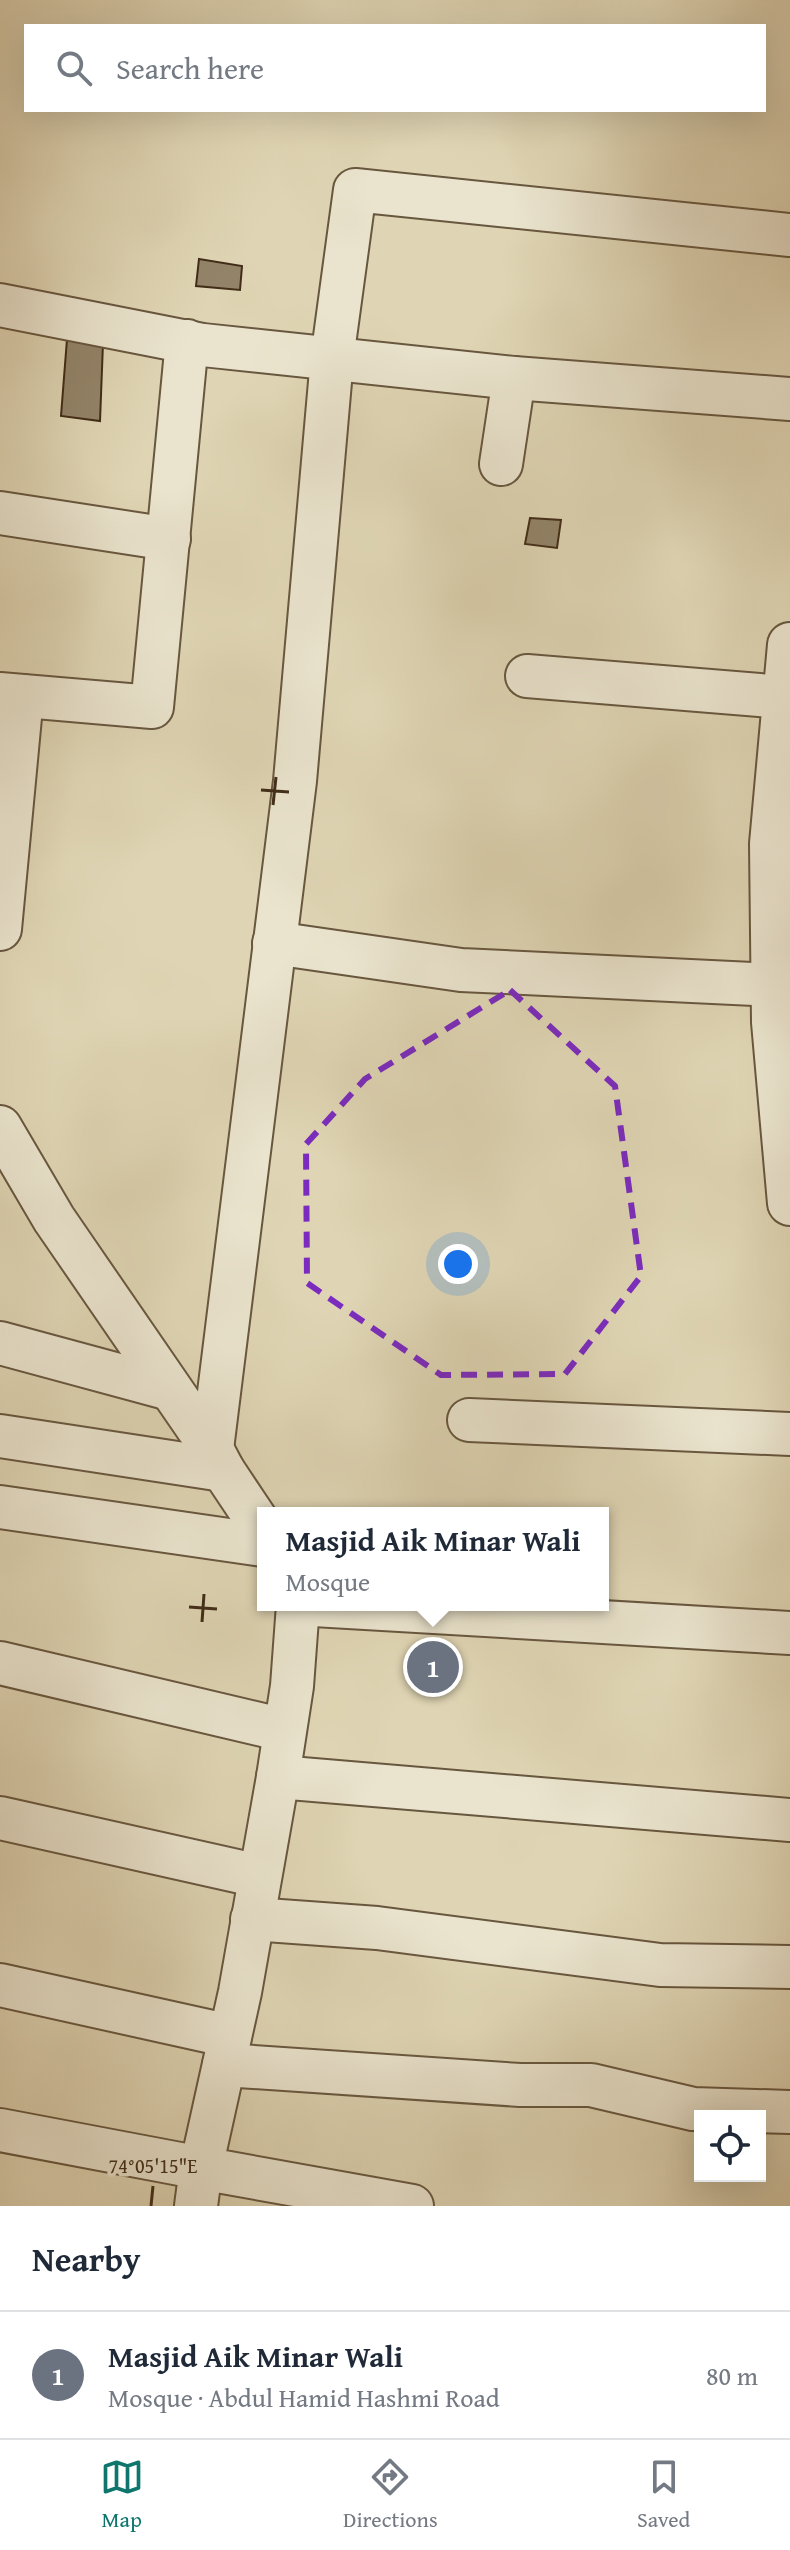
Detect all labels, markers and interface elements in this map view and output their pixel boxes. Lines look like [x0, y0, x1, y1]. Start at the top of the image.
search box [24, 24, 766, 112]
icon: search [52, 46, 96, 90]
text: Search here [116, 46, 264, 90]
your location [438, 1244, 478, 1284]
popup [257, 1507, 609, 1611]
text: Masjid Aik Minar Wali [285, 1518, 581, 1562]
text: Mosque [285, 1562, 370, 1601]
pin: 1 [407, 1637, 459, 1697]
map controls [694, 2110, 766, 2182]
button: locate [694, 2110, 766, 2182]
text: 74°05'15"E [109, 2151, 197, 2180]
text: Nearby [32, 2234, 141, 2283]
text: Masjid Aik Minar Wali [108, 2334, 403, 2378]
text: 1 [51, 2356, 65, 2395]
text: 80 m [706, 2356, 758, 2395]
text: Mosque · Abdul Hamid Hashmi Road [108, 2378, 500, 2417]
tab: Map [100, 2455, 144, 2535]
tab: Directions [343, 2455, 438, 2535]
tab: Saved [637, 2455, 690, 2535]

